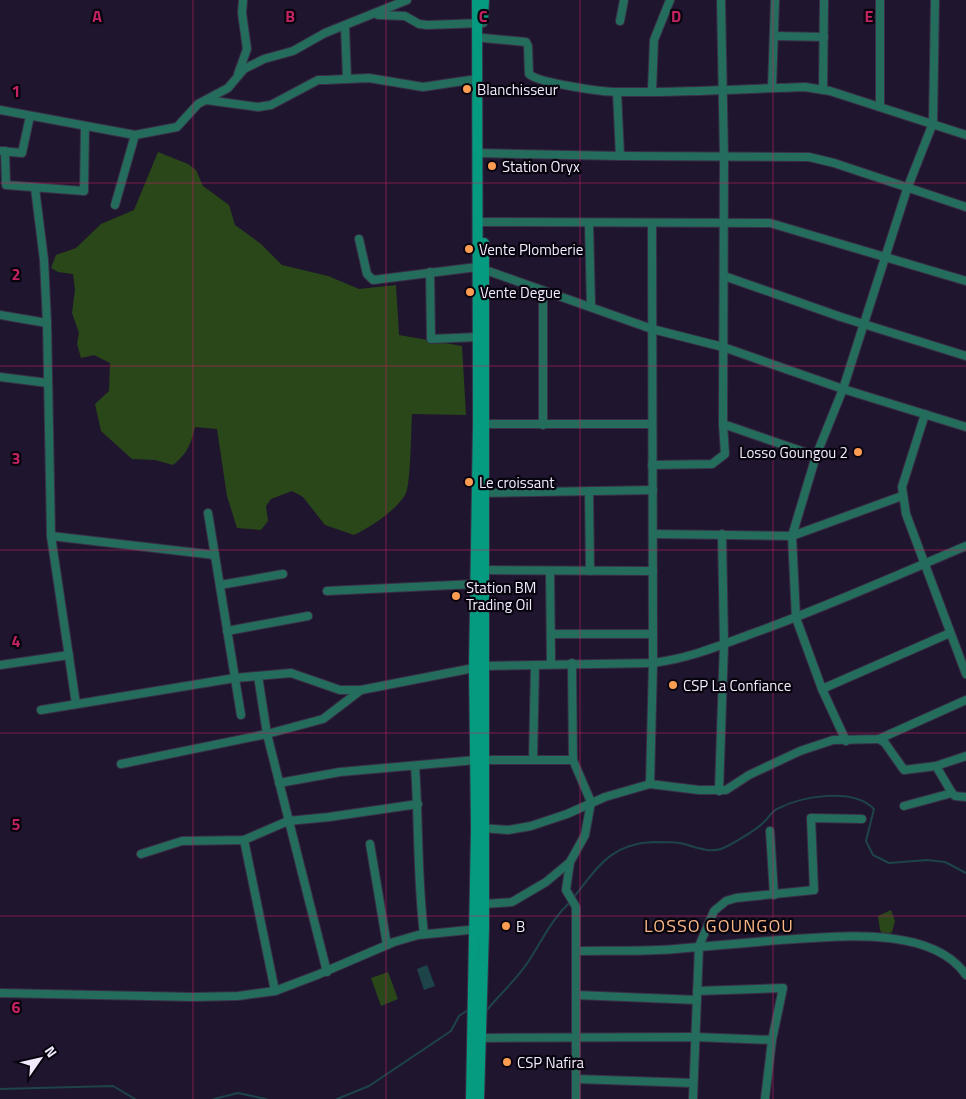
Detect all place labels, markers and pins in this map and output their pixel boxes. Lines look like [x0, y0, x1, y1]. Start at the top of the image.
place label: Blanchisseur [477, 78, 558, 101]
marker: Blanchisseur [461, 83, 473, 95]
place label: Station Oryx [502, 155, 580, 178]
marker: Station Oryx [486, 160, 498, 172]
place label: Vente Plomberie [479, 238, 583, 261]
marker: Vente Plomberie [463, 243, 475, 255]
place label: Vente Degue [480, 281, 560, 304]
marker: Vente Degue [464, 286, 476, 298]
place label: Losso Goungou 2 [739, 441, 848, 464]
marker: Losso Goungou 2 [852, 446, 864, 458]
place label: Le croissant [479, 471, 555, 494]
marker: Le croissant [463, 476, 475, 488]
place label: Station BM Trading Oil [466, 576, 536, 616]
marker: Station BM Trading Oil [450, 590, 462, 602]
place label: CSP La Confiance [683, 674, 791, 697]
marker: CSP La Confiance [667, 679, 679, 691]
place label: B [516, 915, 525, 938]
marker: B [500, 920, 512, 932]
place label: CSP Nafira [517, 1051, 585, 1074]
marker: CSP Nafira [501, 1056, 513, 1068]

